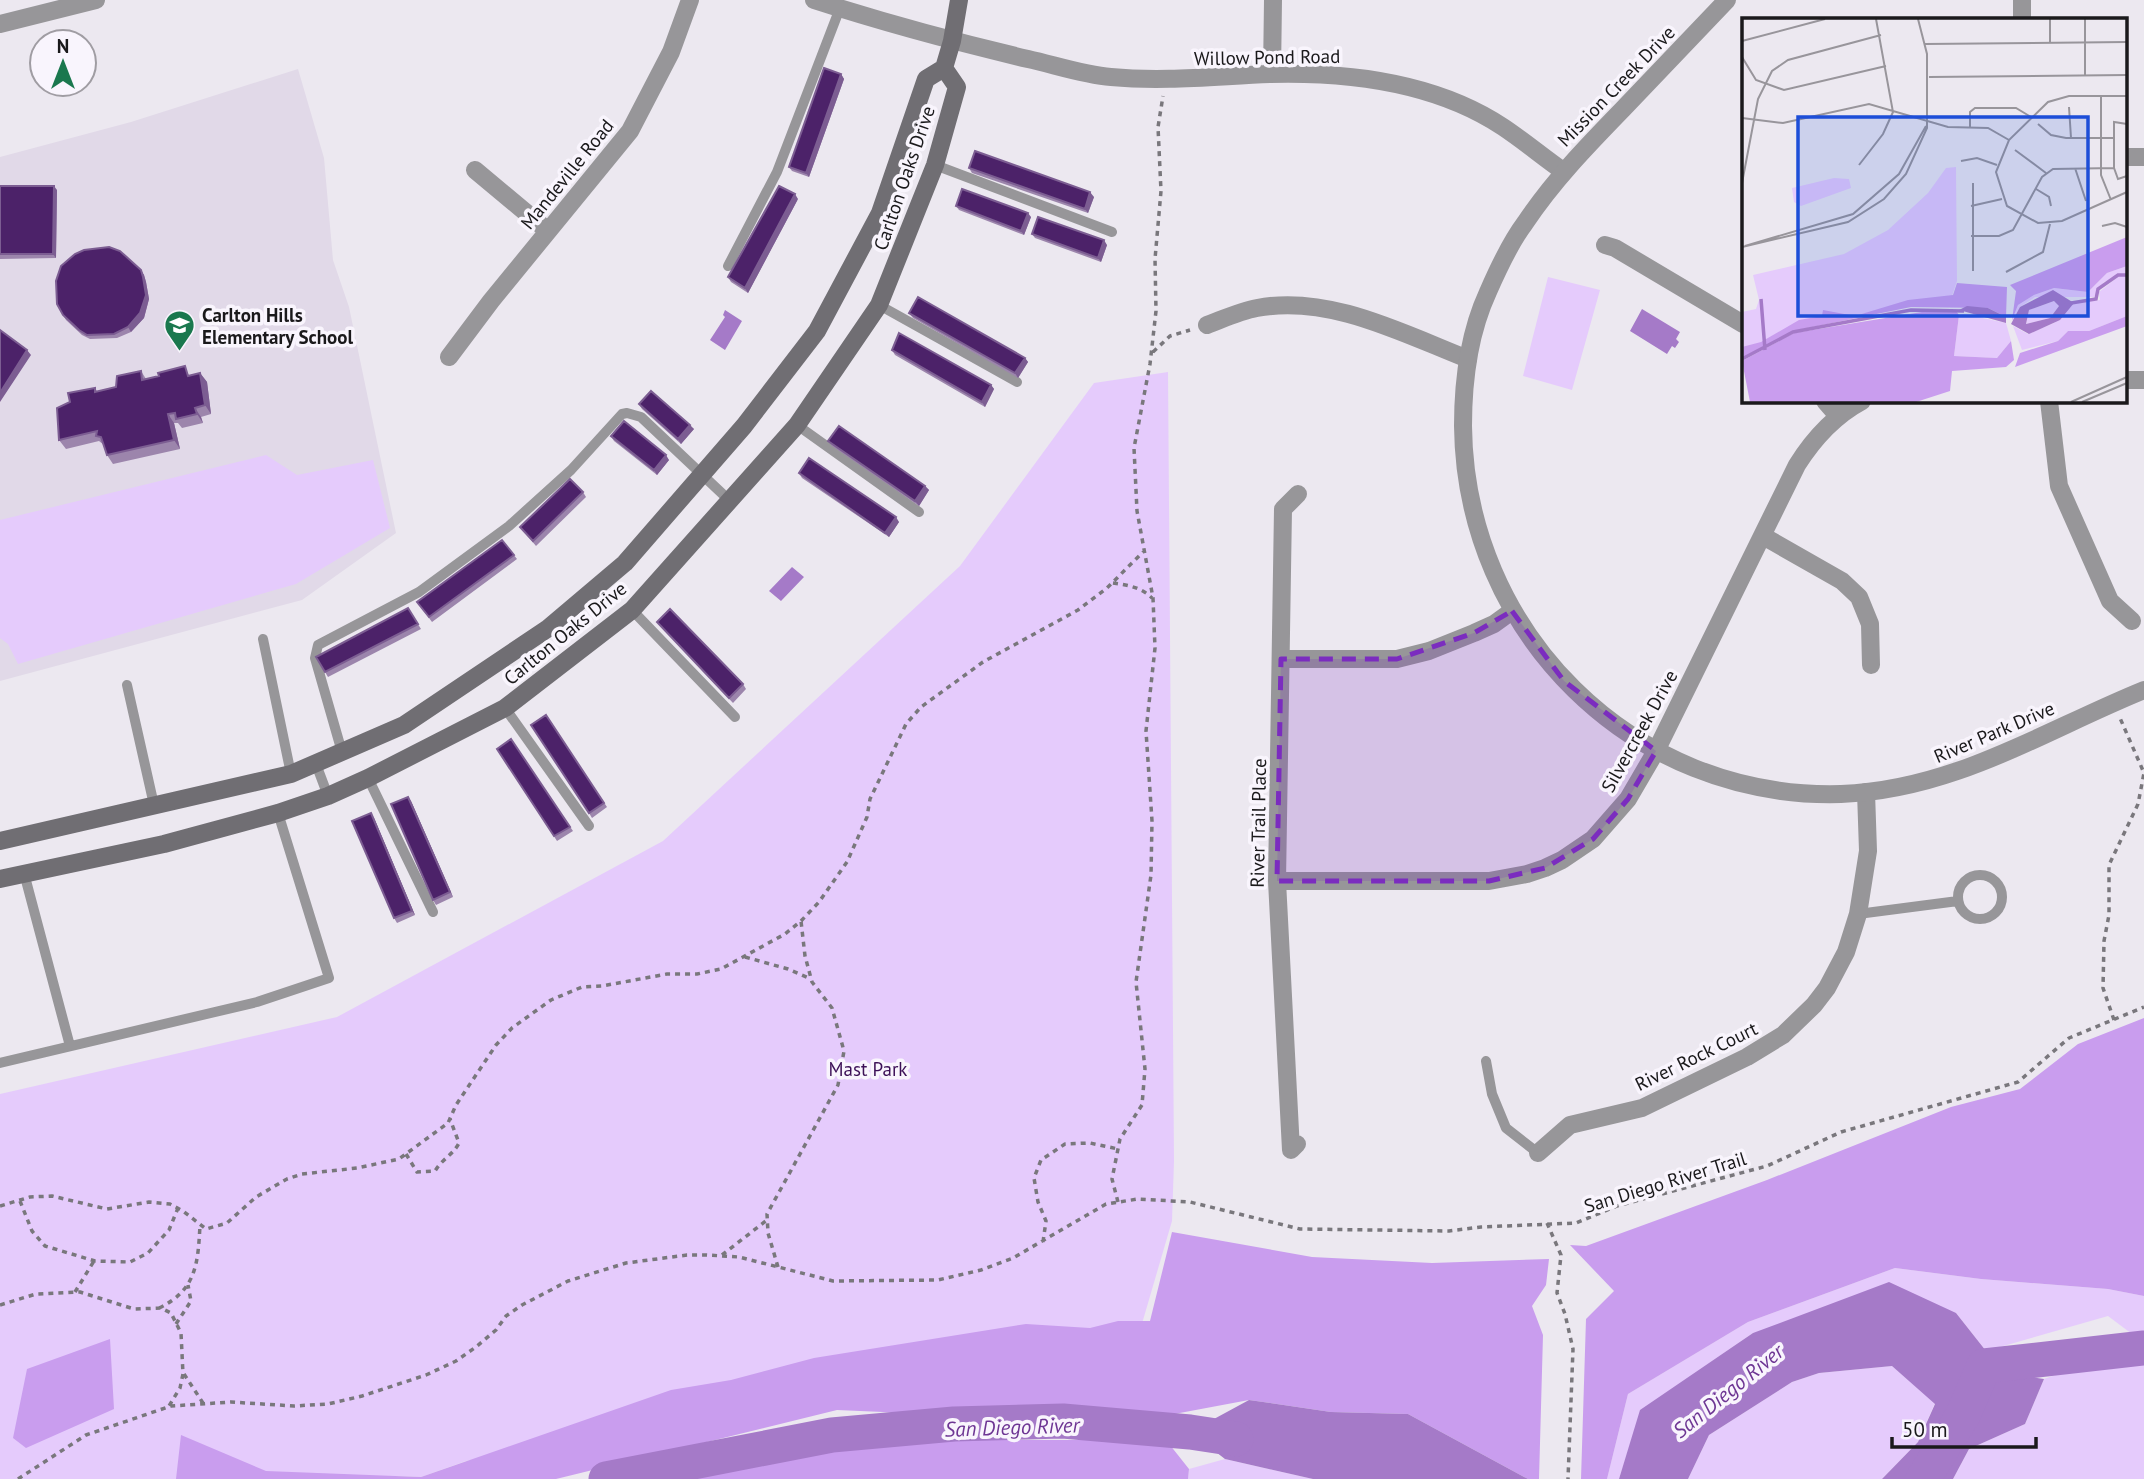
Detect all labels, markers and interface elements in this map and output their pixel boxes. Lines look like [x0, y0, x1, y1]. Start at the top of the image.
inset map [1742, 18, 2126, 402]
street label: Mission Creek Drive [1552, 20, 1680, 152]
north arrow [28, 28, 98, 98]
text: N [57, 34, 69, 58]
street label: Willow Pond Road [1194, 44, 1340, 70]
street label: Carlton Oaks Drive [868, 103, 940, 253]
street label: Mandeville Road [515, 114, 619, 234]
place label: Carlton Hills Elementary School [202, 303, 353, 349]
school or university icon: Carlton Hills Elementary School [162, 309, 196, 353]
street label: Carlton Oaks Drive [499, 576, 631, 690]
street label: Silvercreek Drive [1596, 666, 1682, 796]
street label: River Park Drive [1930, 696, 2058, 768]
street label: River Trail Place [1245, 758, 1271, 888]
street label: River Rock Court [1631, 1016, 1762, 1096]
park label: Mast Park [829, 1057, 907, 1081]
street label: San Diego River Trail [1581, 1146, 1749, 1218]
water label: San Diego River [1667, 1337, 1791, 1444]
scale bar [1892, 1406, 2036, 1450]
water label: San Diego River [944, 1411, 1082, 1443]
text: 50 m [1902, 1416, 1948, 1443]

